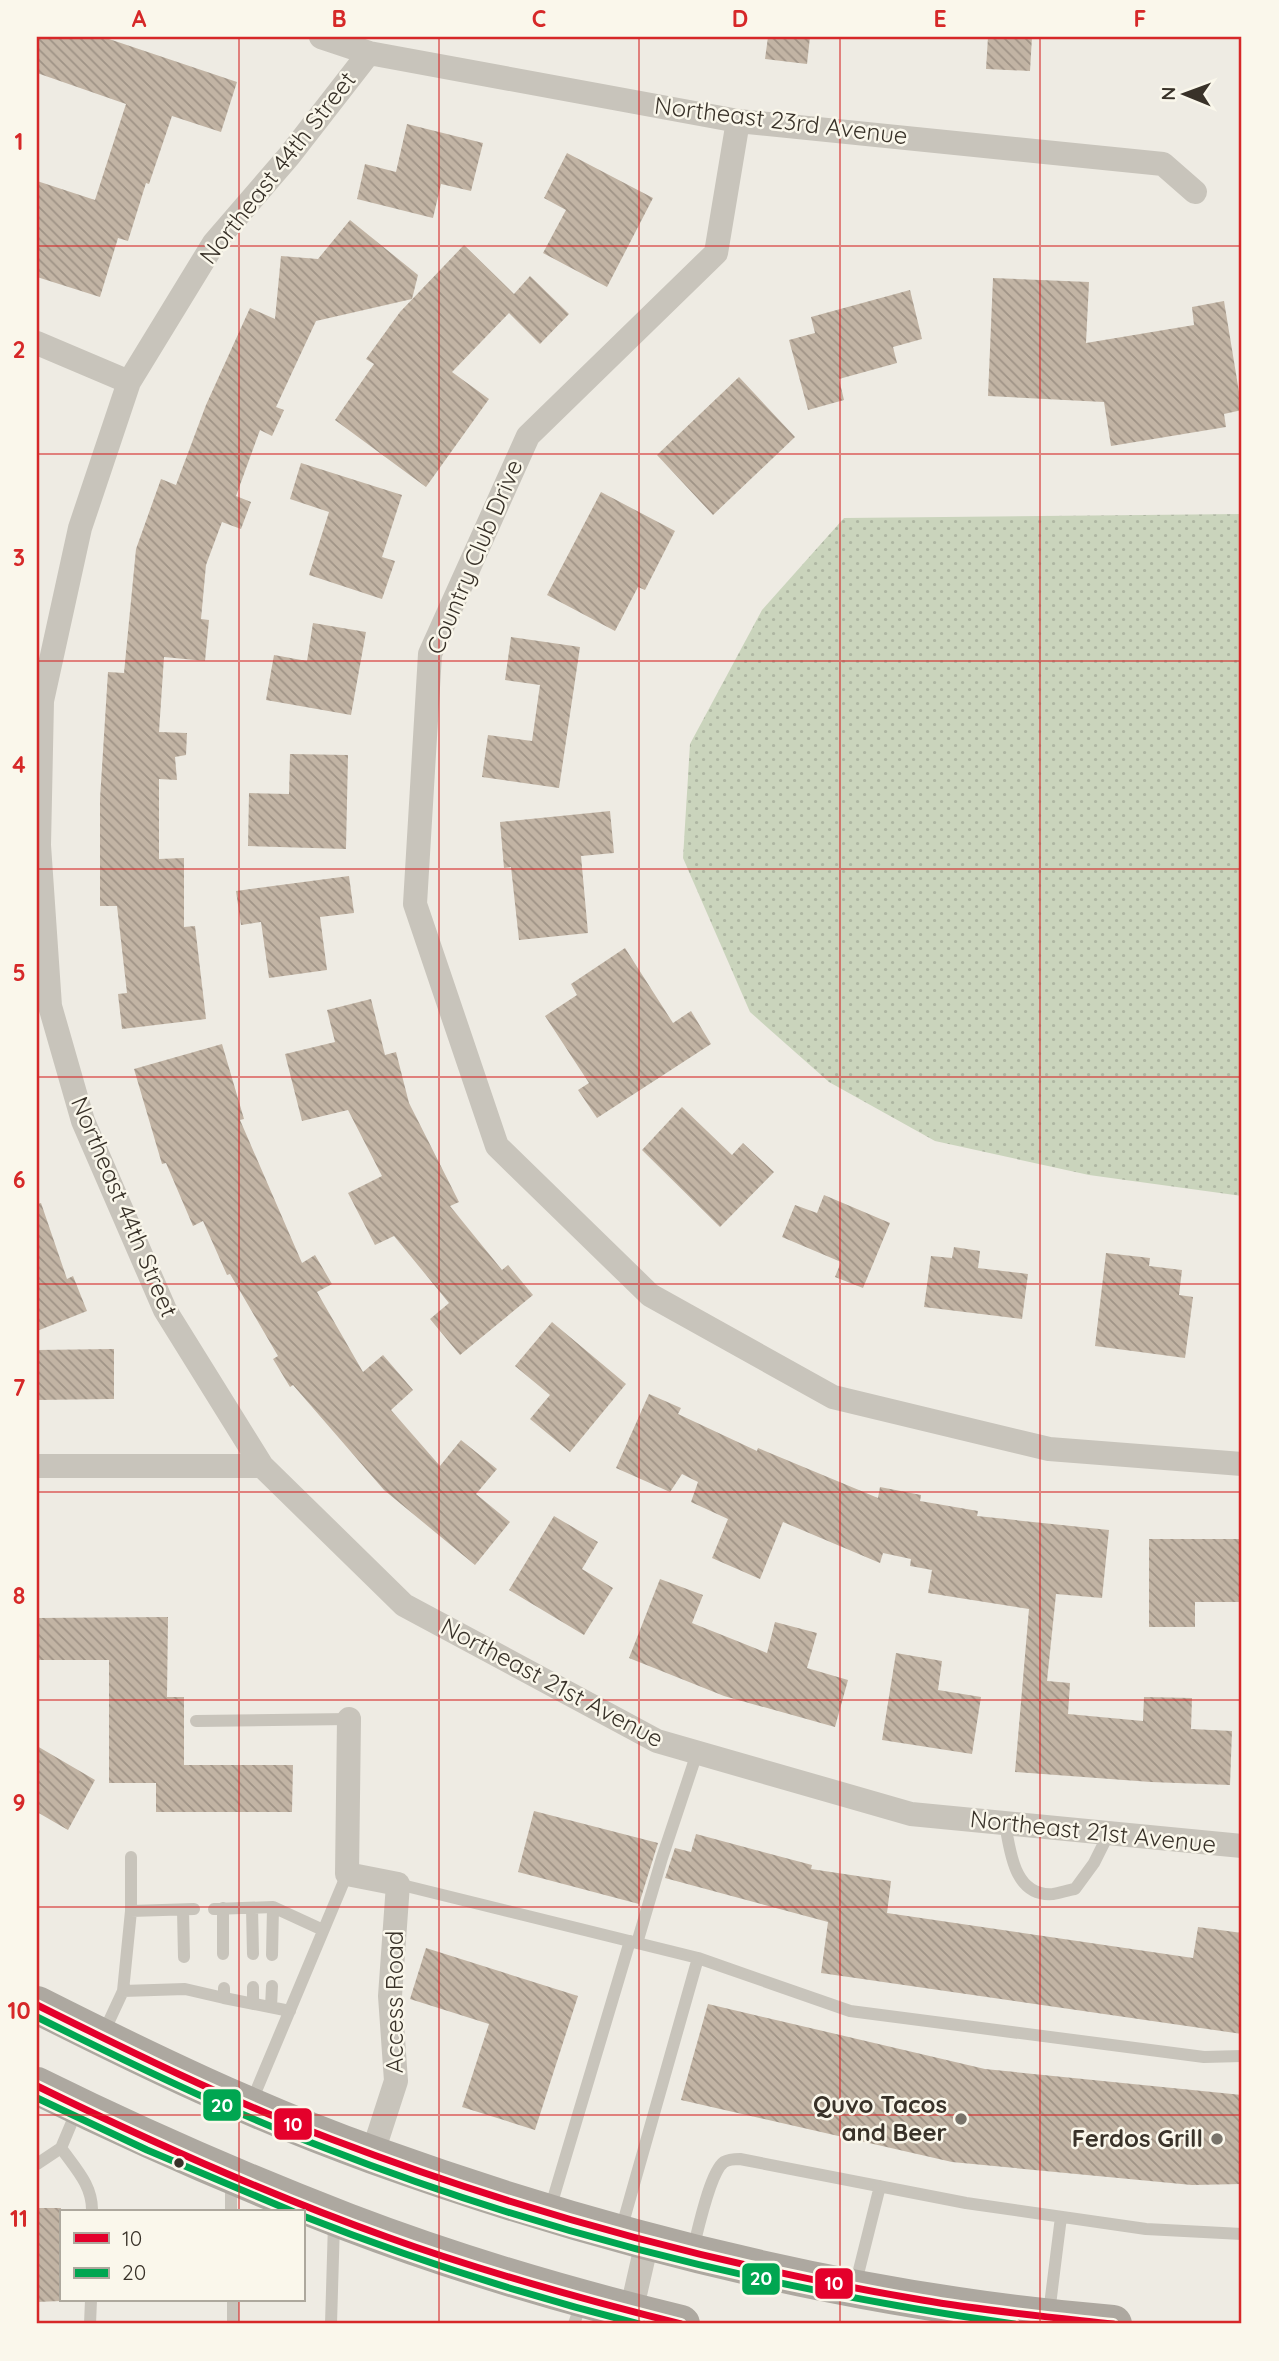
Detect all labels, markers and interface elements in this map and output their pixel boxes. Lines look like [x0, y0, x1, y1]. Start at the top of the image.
text: A [132, 4, 147, 33]
text: B [331, 4, 347, 33]
text: C [532, 4, 546, 33]
text: D [732, 4, 748, 33]
text: E [933, 4, 947, 33]
text: F [1134, 4, 1146, 33]
north arrow [1150, 60, 1220, 130]
street label: Northeast 44th Street [193, 65, 362, 270]
text: N [1156, 87, 1180, 101]
street label: Northeast 23rd Avenue [653, 90, 909, 150]
text: 1 [15, 127, 23, 156]
text: 2 [12, 335, 26, 364]
street label: Country Club Drive [419, 455, 529, 659]
text: 3 [13, 543, 25, 572]
text: 4 [12, 750, 26, 779]
text: 5 [12, 958, 26, 987]
street label: Northeast 44th Street [65, 1092, 185, 1321]
text: 6 [13, 1165, 25, 1194]
text: 7 [13, 1373, 26, 1402]
text: 8 [13, 1581, 25, 1610]
street label: Northeast 21st Avenue [436, 1611, 669, 1753]
text: 9 [12, 1788, 26, 1817]
street label: Northeast 21st Avenue [969, 1803, 1218, 1859]
street label: Access Road [379, 1931, 409, 2073]
text: 10 [7, 1996, 31, 2025]
line badge: 20 [202, 2088, 242, 2122]
place label: Quvo Tacos and Beer [813, 2089, 947, 2147]
text: 20 [211, 2093, 233, 2117]
line badge: 10 [273, 2107, 313, 2141]
marker: Quvo Tacos and Beer [953, 2111, 969, 2127]
text: 10 [283, 2112, 303, 2136]
place label: Ferdos Grill [1072, 2123, 1203, 2153]
marker: Ferdos Grill [1209, 2131, 1225, 2147]
unlabelled marker [172, 2156, 186, 2170]
text: 11 [10, 2204, 28, 2233]
legend [60, 2210, 304, 2302]
text: 10 [122, 2225, 142, 2251]
text: 20 [122, 2259, 146, 2285]
line badge: 20 [741, 2262, 781, 2296]
text: 20 [750, 2266, 772, 2290]
line badge: 10 [814, 2267, 854, 2300]
text: 10 [824, 2271, 844, 2295]

